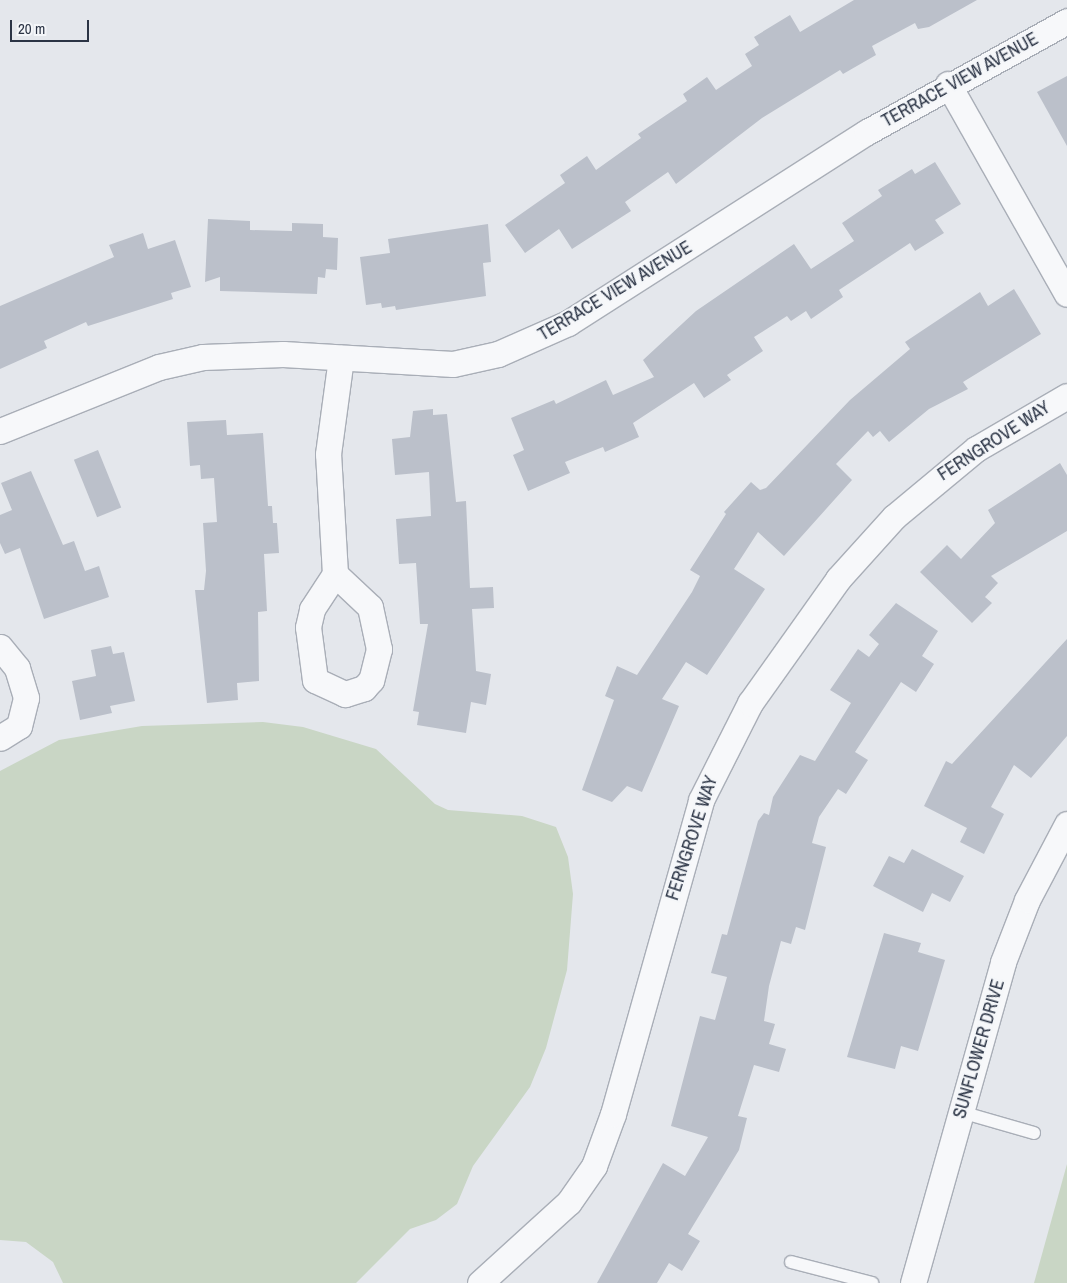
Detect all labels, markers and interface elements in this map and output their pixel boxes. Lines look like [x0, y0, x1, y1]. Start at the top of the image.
scale bar [12, 10, 91, 42]
text: 20 m [18, 18, 45, 39]
street label: TERRACE VIEW AVENUE [878, 28, 1042, 132]
street label: TERRACE VIEW AVENUE [534, 236, 696, 346]
street label: FERNGROVE WAY [934, 397, 1054, 485]
street label: FERNGROVE WAY [662, 773, 722, 903]
street label: SUNFLOWER DRIVE [949, 977, 1009, 1121]

